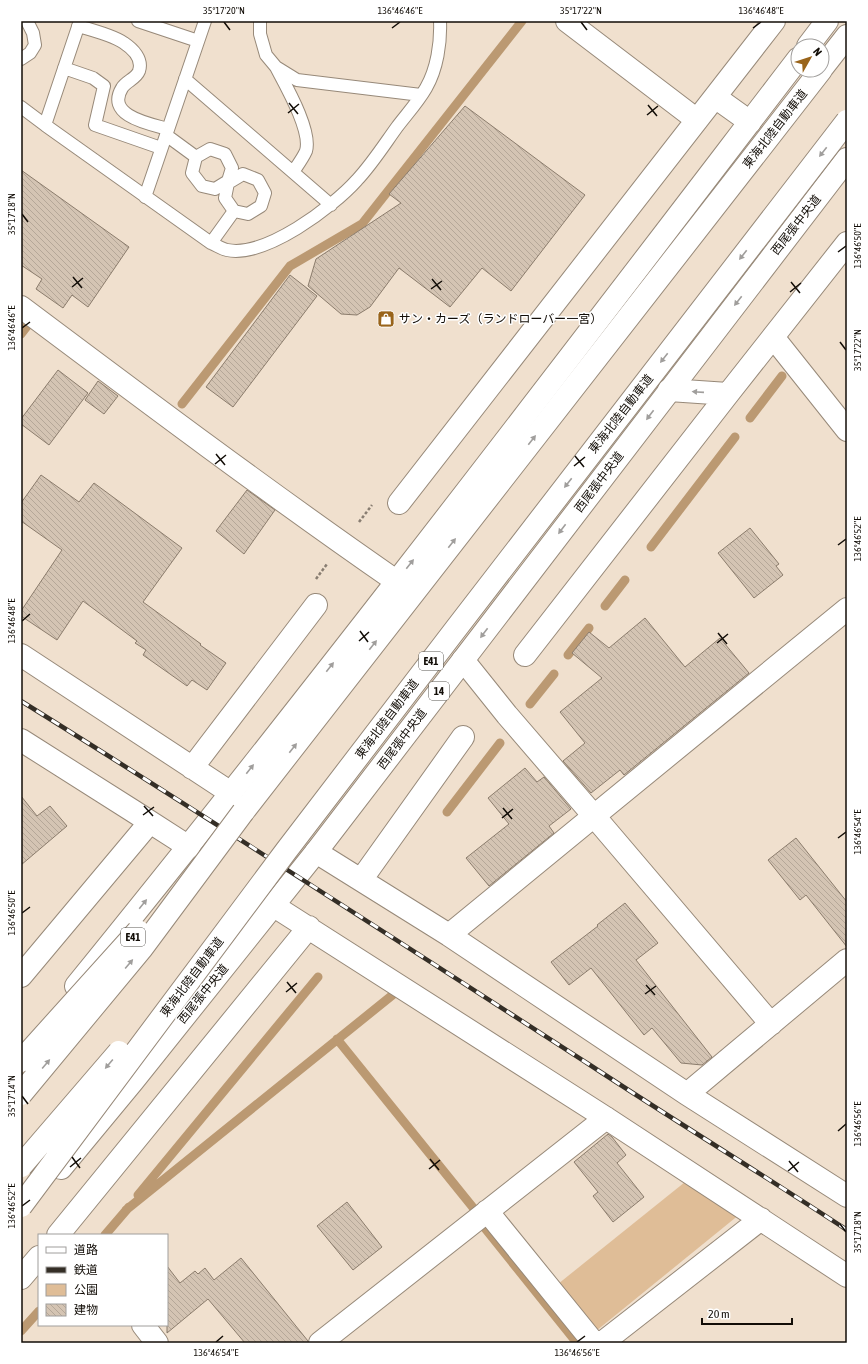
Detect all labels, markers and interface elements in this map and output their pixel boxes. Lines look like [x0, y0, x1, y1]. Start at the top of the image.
text: 35°17'20"N [203, 5, 245, 16]
text: 136°46'46"E [378, 5, 423, 16]
text: 35°17'22"N [560, 5, 602, 16]
text: 136°46'48"E [739, 5, 784, 16]
north arrow [790, 38, 830, 78]
text: N [811, 45, 824, 58]
street label: 東海北陸自動車道 [740, 87, 810, 171]
one-way arrow [818, 146, 827, 157]
street label: 西尾張中央道 [768, 192, 824, 258]
text: 35°17'18"N [6, 193, 17, 235]
text: 136°46'50"E [852, 223, 863, 268]
one-way arrow [739, 249, 748, 260]
one-way arrow [733, 295, 742, 306]
text: 136°46'46"E [6, 305, 17, 350]
shop icon: サン・カーズ（ランドローバー一宮） [376, 309, 396, 329]
place label: サン・カーズ（ランドローバー一宮） [399, 312, 602, 326]
text: 35°17'22"N [852, 329, 863, 371]
one-way arrow [660, 352, 668, 363]
street label: 東海北陸自動車道 [586, 372, 656, 456]
one-way arrow [692, 388, 704, 395]
one-way arrow [646, 409, 654, 420]
one-way arrow [528, 435, 537, 446]
street label: 西尾張中央道 [572, 449, 626, 515]
one-way arrow [564, 478, 572, 489]
text: 136°46'52"E [852, 516, 863, 561]
one-way arrow [558, 524, 567, 535]
one-way arrow [448, 537, 457, 548]
one-way arrow [405, 559, 413, 569]
text: 136°46'48"E [6, 598, 17, 643]
one-way arrow [479, 627, 488, 638]
one-way arrow [368, 640, 377, 651]
road number: E41 [419, 652, 443, 670]
one-way arrow [326, 661, 334, 672]
street label: 東海北陸自動車道 [353, 676, 421, 762]
road number: 14 [429, 682, 449, 700]
street label: 西尾張中央道 [375, 706, 429, 772]
one-way arrow [289, 743, 297, 754]
one-way arrow [246, 764, 254, 775]
text: 136°46'54"E [852, 809, 863, 854]
text: 136°46'50"E [6, 890, 17, 935]
one-way arrow [138, 898, 147, 909]
road number: E41 [121, 928, 145, 946]
street label: 東海北陸自動車道 [158, 934, 226, 1020]
one-way arrow [125, 959, 134, 970]
street label: 西尾張中央道 [175, 962, 231, 1026]
one-way arrow [42, 1059, 51, 1070]
one-way arrow [105, 1059, 114, 1069]
text: 35°17'14"N [6, 1075, 17, 1117]
text: 136°46'56"E [852, 1101, 863, 1146]
text: 136°46'52"E [6, 1183, 17, 1228]
text: 35°17'18"N [852, 1211, 863, 1253]
legend [38, 1234, 168, 1326]
text: 道路 [74, 1243, 98, 1257]
text: 鉄道 [74, 1263, 98, 1277]
text: 公園 [74, 1283, 98, 1297]
scale bar [702, 1300, 792, 1326]
text: 建物 [74, 1303, 98, 1317]
text: 20 m [708, 1307, 730, 1321]
text: 136°46'54"E [194, 1347, 239, 1358]
text: 136°46'56"E [555, 1347, 600, 1358]

